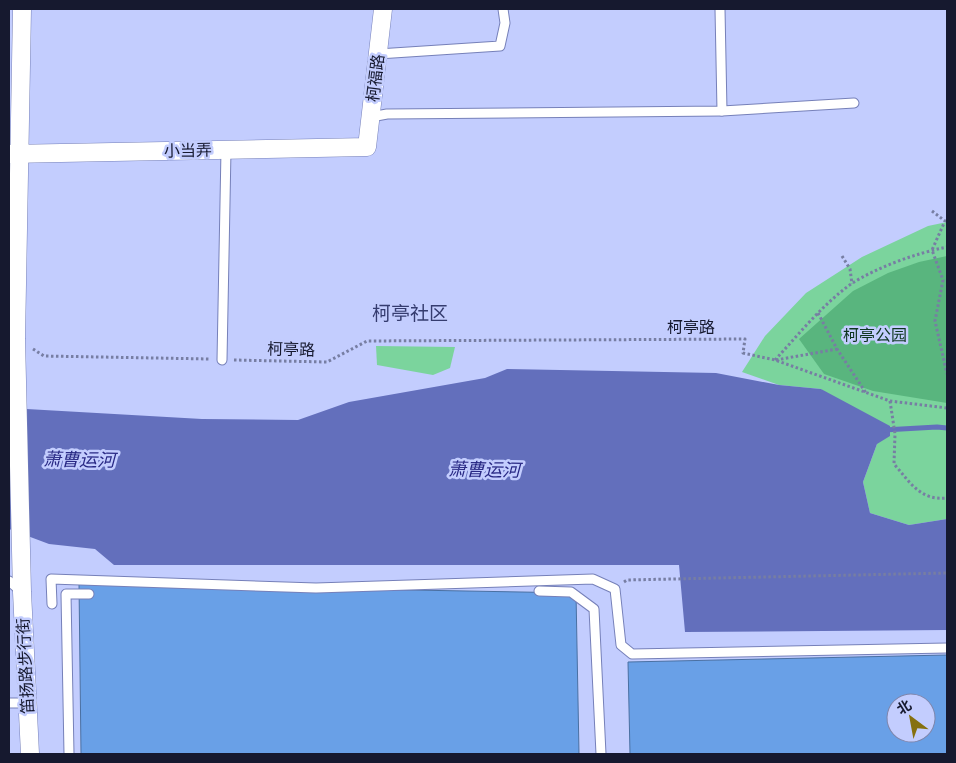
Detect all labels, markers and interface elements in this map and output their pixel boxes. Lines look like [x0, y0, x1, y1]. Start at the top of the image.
street label: 柯福路 [363, 53, 388, 103]
street label: 小当弄 [164, 141, 212, 160]
district label: 柯亭社区 [372, 303, 448, 325]
street label: 柯亭路 [667, 318, 715, 337]
park label: 柯亭公园 [843, 326, 907, 345]
street label: 柯亭路 [267, 340, 315, 359]
water label: 萧曹运河 [43, 448, 118, 472]
water label: 萧曹运河 [448, 458, 523, 482]
street label: 笛扬路步行街 [13, 618, 37, 714]
north arrow [886, 693, 936, 743]
text: 北 [894, 696, 915, 718]

